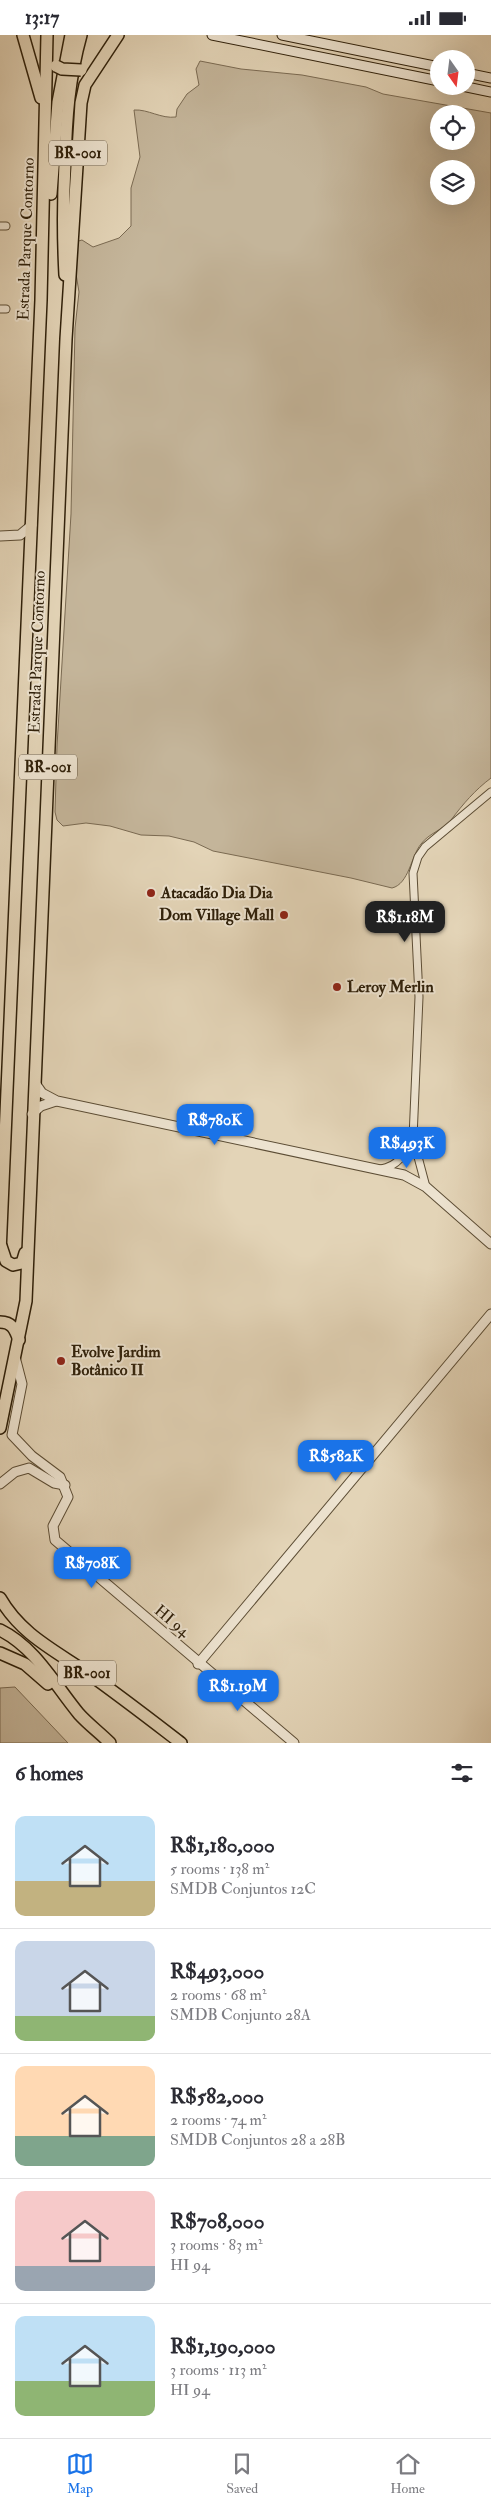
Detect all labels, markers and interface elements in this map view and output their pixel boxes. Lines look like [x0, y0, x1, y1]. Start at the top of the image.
text: 13:17 [25, 6, 59, 30]
north arrow [430, 50, 475, 95]
map controls [430, 50, 475, 205]
button: locate [430, 105, 475, 150]
road number: BR-001 [49, 141, 107, 165]
street label: Estrada Parque Contorno [13, 157, 39, 321]
button: layers [430, 160, 475, 205]
street label: Estrada Parque Contorno [24, 570, 50, 734]
road number: BR-001 [19, 755, 77, 779]
place label: Atacadão Dia Dia [160, 883, 273, 903]
marker: Atacadão Dia Dia [145, 887, 157, 899]
pin: R$1.18M [359, 901, 451, 943]
place label: Dom Village Mall [159, 905, 275, 926]
text: R$1.18M [376, 907, 434, 927]
marker: Dom Village Mall [278, 909, 290, 921]
place label: Leroy Merlin [347, 977, 434, 998]
marker: Leroy Merlin [331, 981, 343, 993]
pin: R$780K [174, 1103, 256, 1146]
text: R$780K [188, 1110, 242, 1130]
pin: R$493K [366, 1127, 448, 1169]
text: R$493K [380, 1133, 434, 1153]
place label: Evolve Jardim Botânico II [71, 1342, 161, 1380]
marker: Evolve Jardim Botânico II [55, 1355, 67, 1367]
pin: R$582K [295, 1439, 377, 1482]
text: R$582K [309, 1446, 363, 1466]
pin: R$708K [51, 1547, 133, 1589]
text: R$708K [65, 1553, 119, 1573]
street label: HI 94 [150, 1601, 195, 1642]
road number: BR-001 [58, 1661, 116, 1685]
pin: R$1.19M [192, 1669, 284, 1712]
text: R$1.19M [209, 1676, 267, 1696]
icon: filters [448, 1759, 476, 1787]
text: 6 homes [15, 1760, 83, 1787]
text: R$1,180,000 [170, 1832, 275, 1859]
icon: home [55, 1836, 115, 1896]
text: 5 rooms · 138 m² [170, 1859, 269, 1879]
text: SMDB Conjuntos 12C [170, 1879, 316, 1899]
text: R$493,000 [170, 1958, 264, 1985]
icon: home [55, 1961, 115, 2021]
text: 2 rooms · 68 m² [170, 1985, 266, 2005]
text: SMDB Conjunto 28A [170, 2005, 311, 2025]
text: R$582,000 [170, 2083, 264, 2110]
icon: home [55, 2086, 115, 2146]
text: 2 rooms · 74 m² [170, 2110, 266, 2130]
text: SMDB Conjuntos 28 a 28B [170, 2130, 346, 2150]
text: R$708,000 [170, 2208, 264, 2235]
icon: home [55, 2211, 115, 2271]
text: 3 rooms · 83 m² [170, 2235, 263, 2255]
text: HI 94 [170, 2255, 210, 2275]
text: R$1,190,000 [170, 2333, 276, 2360]
icon: home [55, 2336, 115, 2396]
text: 3 rooms · 113 m² [170, 2360, 266, 2380]
text: HI 94 [170, 2380, 210, 2400]
tab: Map [66, 2450, 94, 2497]
tab: Saved [226, 2450, 258, 2497]
tab: Home [390, 2450, 425, 2497]

